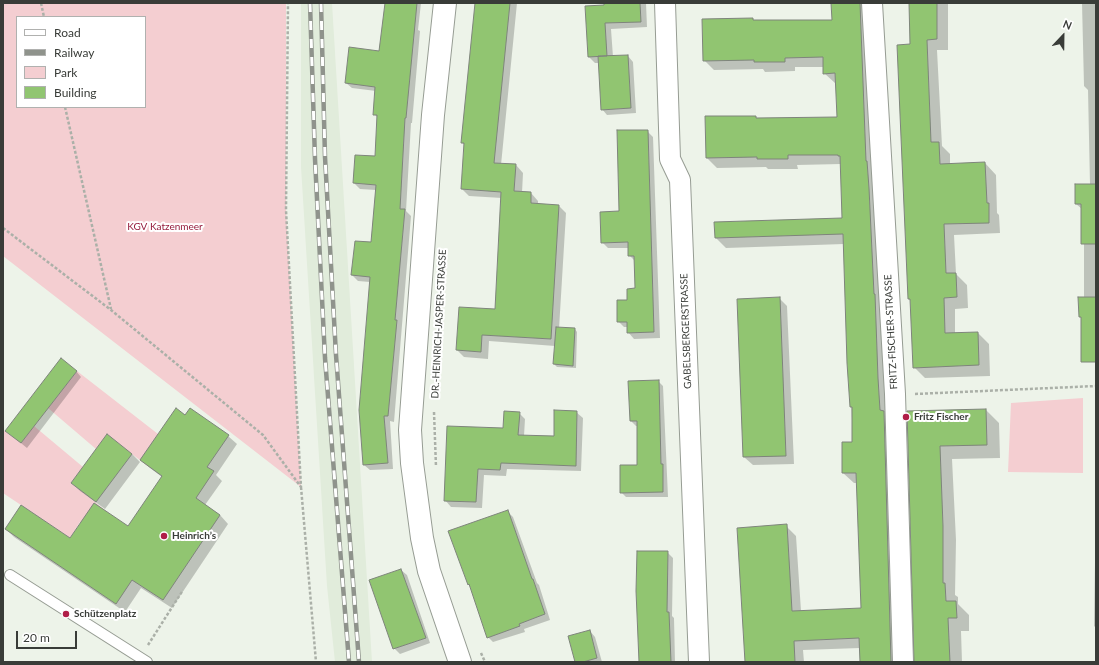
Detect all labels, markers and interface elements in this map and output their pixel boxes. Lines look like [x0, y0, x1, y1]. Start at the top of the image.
legend [16, 16, 146, 108]
north arrow [1043, 16, 1083, 56]
text: N [1061, 17, 1074, 32]
text: Road [54, 25, 81, 40]
text: Railway [54, 45, 94, 60]
text: Park [54, 65, 77, 80]
text: Building [54, 85, 97, 100]
park label: KGV Katzenmeer [127, 221, 203, 233]
street label: DR.-HEINRICH-JASPER-STRASSE [429, 249, 449, 399]
street label: GABELSBERGERSTRASSE [678, 273, 694, 389]
street label: FRITZ-FISCHER-STRASSE [882, 274, 900, 390]
place label: Fritz Fischer [914, 411, 968, 423]
marker: Fritz Fischer [901, 412, 911, 422]
place label: Heinrich’s [172, 530, 216, 542]
marker: Heinrich’s [159, 531, 169, 541]
place label: Schützenplatz [74, 608, 136, 620]
marker: Schützenplatz [61, 609, 71, 619]
scale bar [18, 623, 79, 649]
text: 20 m [23, 630, 50, 645]

